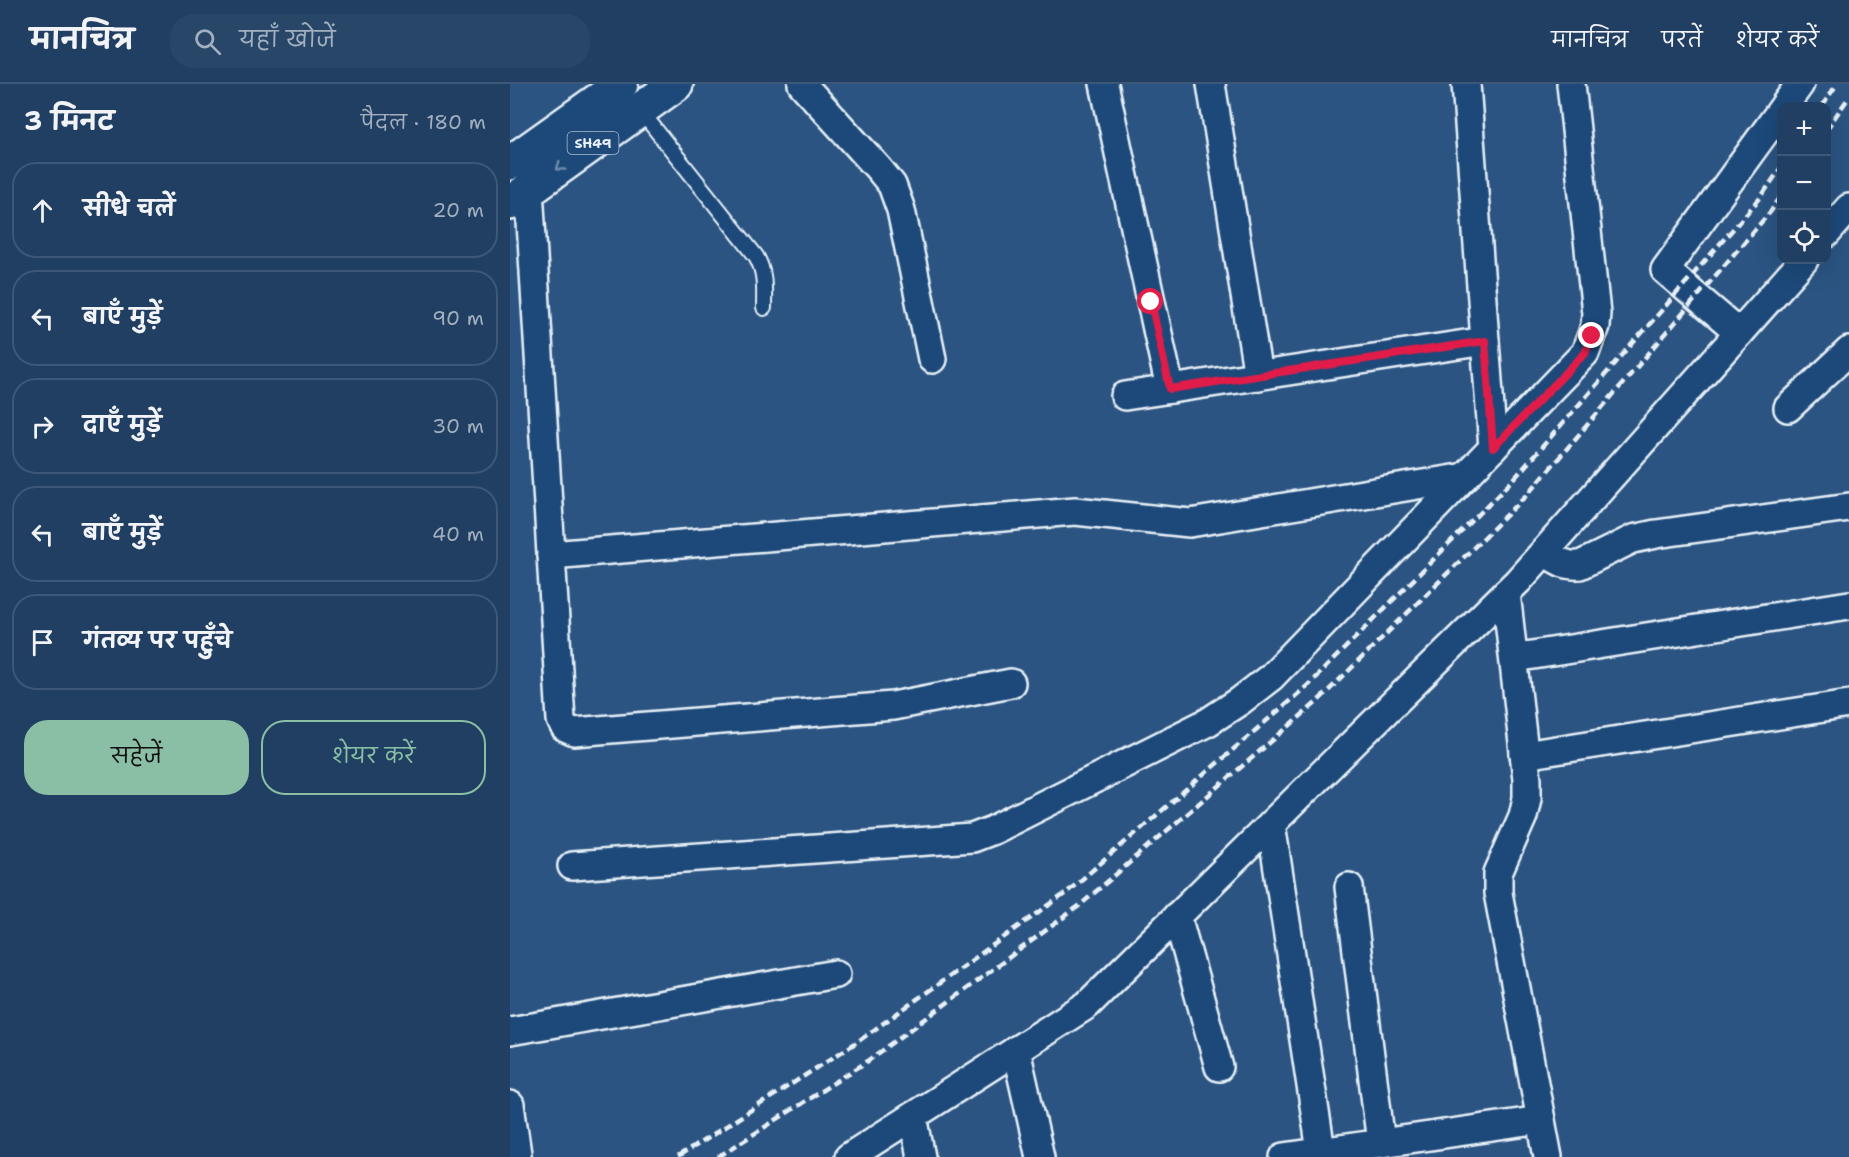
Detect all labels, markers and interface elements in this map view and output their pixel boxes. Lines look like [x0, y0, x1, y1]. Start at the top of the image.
search box [170, 14, 590, 68]
text: मानचित्र [30, 20, 134, 58]
icon: search [191, 25, 224, 58]
text: यहाँ खोजें [239, 25, 336, 54]
text: मानचित्र [1551, 26, 1628, 54]
text: परतें [1661, 26, 1703, 54]
text: शेयर करें [1736, 26, 1819, 54]
map controls [1777, 102, 1831, 264]
button: + [1777, 102, 1831, 156]
text: 3 मिनट [24, 103, 114, 138]
text: पैदल · 180 m [361, 109, 486, 135]
road number: SH49 [568, 132, 619, 154]
button: − [1777, 156, 1831, 210]
one-way arrow [556, 160, 567, 171]
icon: ahead [26, 194, 59, 227]
text: सीधे चलें [83, 194, 175, 223]
text: 20 m [433, 197, 484, 223]
button: locate [1777, 210, 1831, 264]
route start [1137, 288, 1163, 314]
icon: left [26, 302, 59, 335]
text: बाएँ मुड़ें [83, 302, 162, 331]
text: 90 m [432, 305, 484, 331]
route end [1578, 322, 1604, 348]
icon: right [26, 410, 59, 443]
text: दाएँ मुड़ें [83, 410, 162, 439]
text: 30 m [432, 413, 484, 439]
icon: left [26, 518, 59, 551]
text: बाएँ मुड़ें [83, 518, 162, 547]
text: 40 m [432, 521, 484, 547]
icon: arrive [26, 626, 59, 659]
text: गंतव्य पर पहुँचे [83, 626, 232, 655]
button: सहेजें [24, 720, 249, 795]
button: शेयर करें [261, 720, 486, 795]

